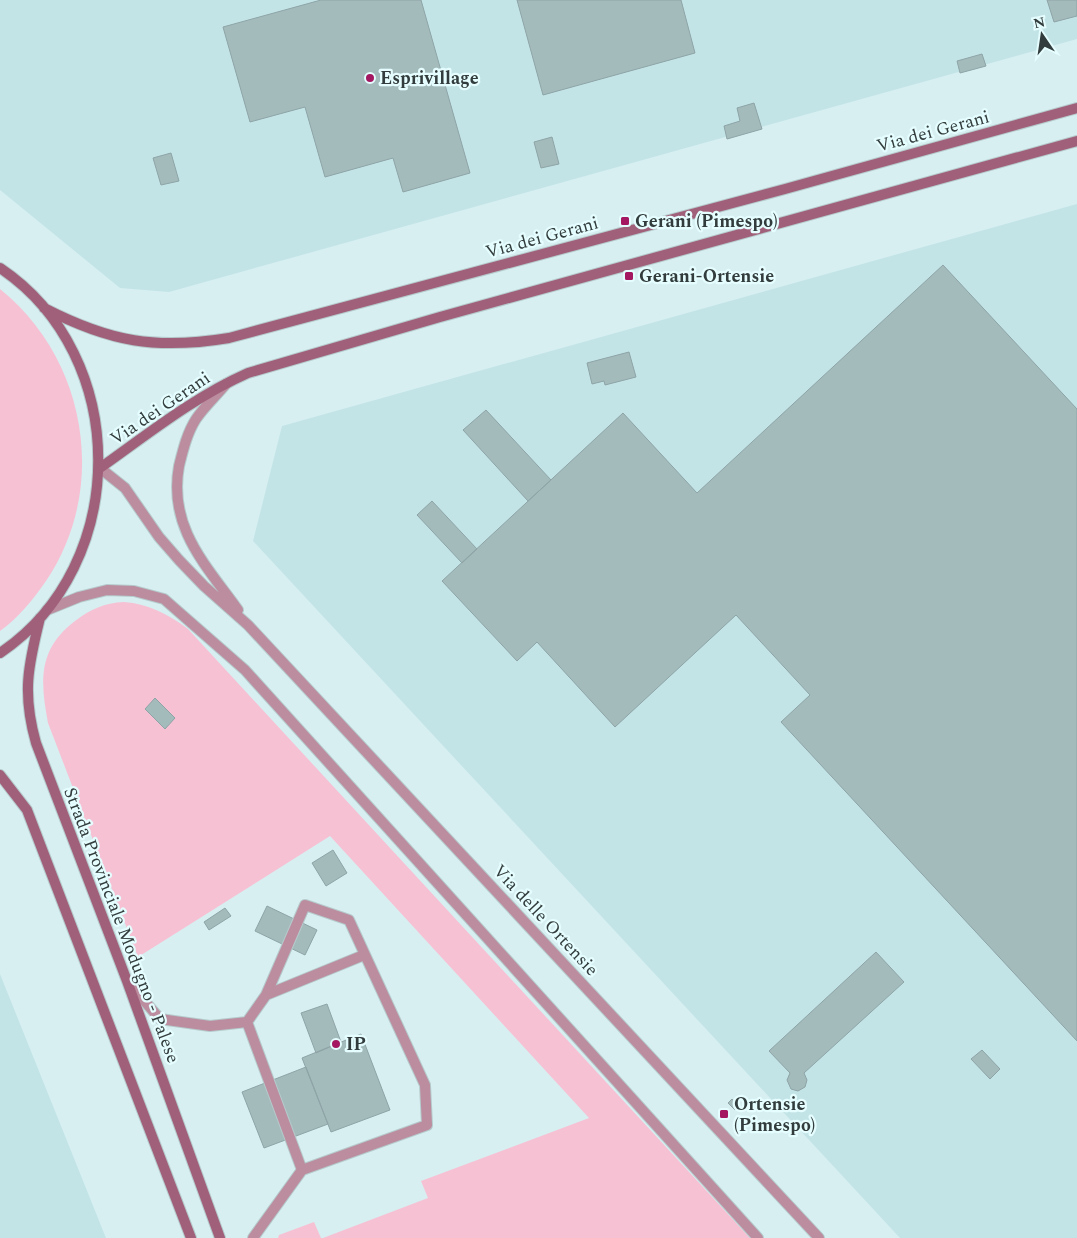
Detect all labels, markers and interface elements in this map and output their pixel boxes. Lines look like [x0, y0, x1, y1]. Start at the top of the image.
north arrow [1017, 10, 1067, 60]
text: N [1031, 11, 1047, 34]
place label: Esprivillage [380, 65, 479, 92]
marker: Esprivillage [364, 72, 376, 84]
street label: Via dei Gerani [874, 103, 993, 160]
place label: Gerani (Pimespo) [635, 208, 778, 235]
street label: Via dei Gerani [483, 209, 602, 266]
marker: Gerani (Pimespo) [619, 215, 631, 227]
place label: Gerani-Ortensie [639, 263, 774, 290]
marker: Gerani-Ortensie [623, 270, 635, 282]
street label: Via dei Gerani [105, 365, 216, 452]
street label: Strada Provinciale Modugno - Palese [56, 783, 187, 1067]
street label: Via delle Ortensie [487, 858, 605, 982]
place label: IP [346, 1031, 366, 1058]
marker: IP [330, 1038, 342, 1050]
place label: Ortensie (Pimespo) [734, 1091, 815, 1139]
marker: Ortensie (Pimespo) [718, 1108, 730, 1120]

